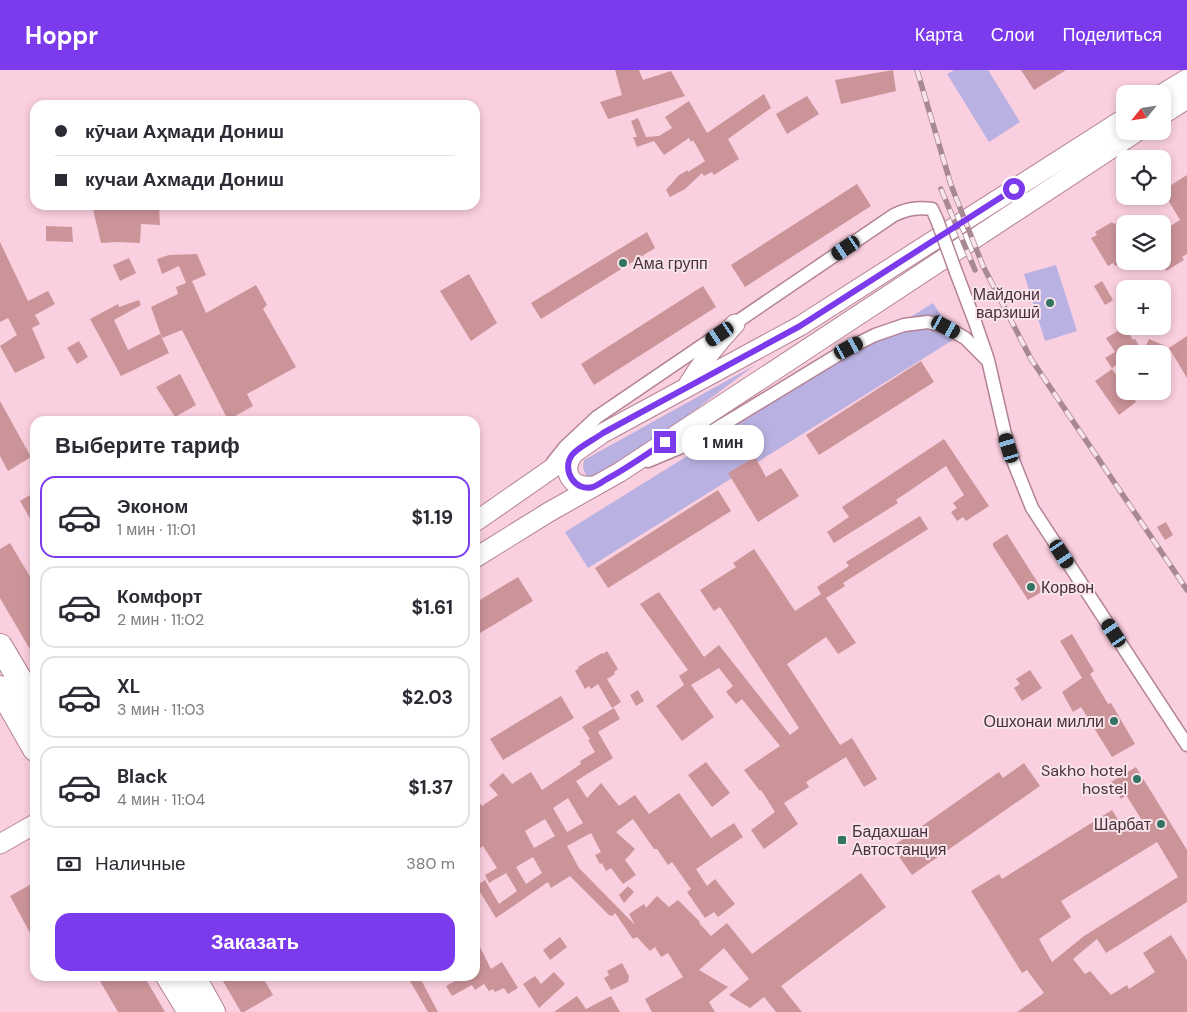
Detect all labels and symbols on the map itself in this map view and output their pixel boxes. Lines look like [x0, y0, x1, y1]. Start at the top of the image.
north arrow [1116, 85, 1171, 140]
route start [1003, 178, 1025, 200]
car [829, 233, 862, 263]
place label: Ама групп [633, 253, 708, 274]
marker: Ама групп [617, 257, 629, 269]
place label: Майдони варзишӣ [973, 284, 1040, 323]
marker: Майдони варзишӣ [1044, 297, 1056, 309]
car [929, 313, 962, 341]
car [703, 319, 736, 349]
car [832, 334, 865, 362]
callout: 1 мин [682, 424, 765, 460]
route end [654, 431, 676, 453]
car [997, 431, 1020, 465]
car [1047, 537, 1076, 571]
place label: Корвон [1041, 577, 1094, 598]
marker: Корвон [1025, 581, 1037, 593]
car [1099, 616, 1128, 650]
place label: Ошхонаи милли [984, 711, 1104, 732]
marker: Ошхонаи милли [1108, 715, 1120, 727]
place label: Sakho hotel hostel [1041, 760, 1127, 799]
marker: Sakho hotel hostel [1131, 773, 1143, 785]
place label: Шарбат [1094, 814, 1152, 835]
marker: Шарбат [1155, 818, 1167, 830]
place label: Бадахшан Автостанция [852, 821, 947, 860]
marker: Бадахшан Автостанция [836, 834, 848, 846]

